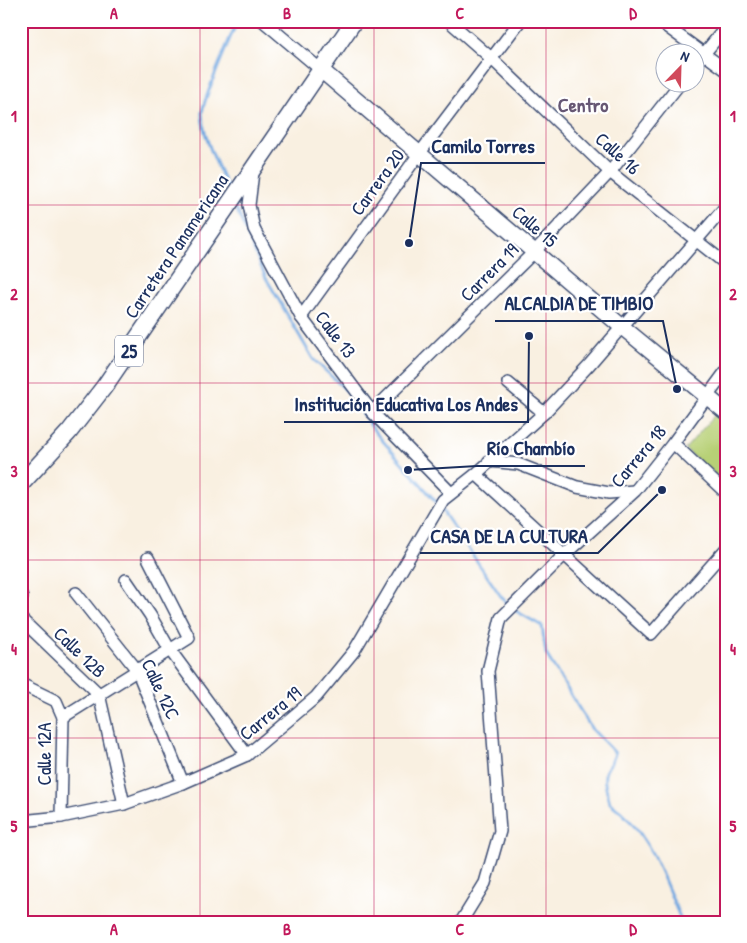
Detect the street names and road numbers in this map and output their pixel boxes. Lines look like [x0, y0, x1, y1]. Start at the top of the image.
street label: Calle 16 [590, 126, 646, 180]
street label: Carrera 20 [344, 143, 410, 221]
street label: Carretera Panamericana [118, 168, 234, 323]
street label: Calle 15 [507, 199, 563, 253]
street label: Carrera 19 [454, 237, 524, 307]
street label: Calle 13 [310, 305, 362, 363]
road number: 25 [115, 336, 143, 366]
street label: Carrera 18 [604, 419, 672, 493]
street label: Calle 12B [48, 621, 112, 683]
street label: Calle 12C [136, 654, 186, 724]
street label: Carrera 19 [233, 680, 307, 746]
street label: Calle 12A [31, 722, 57, 786]

